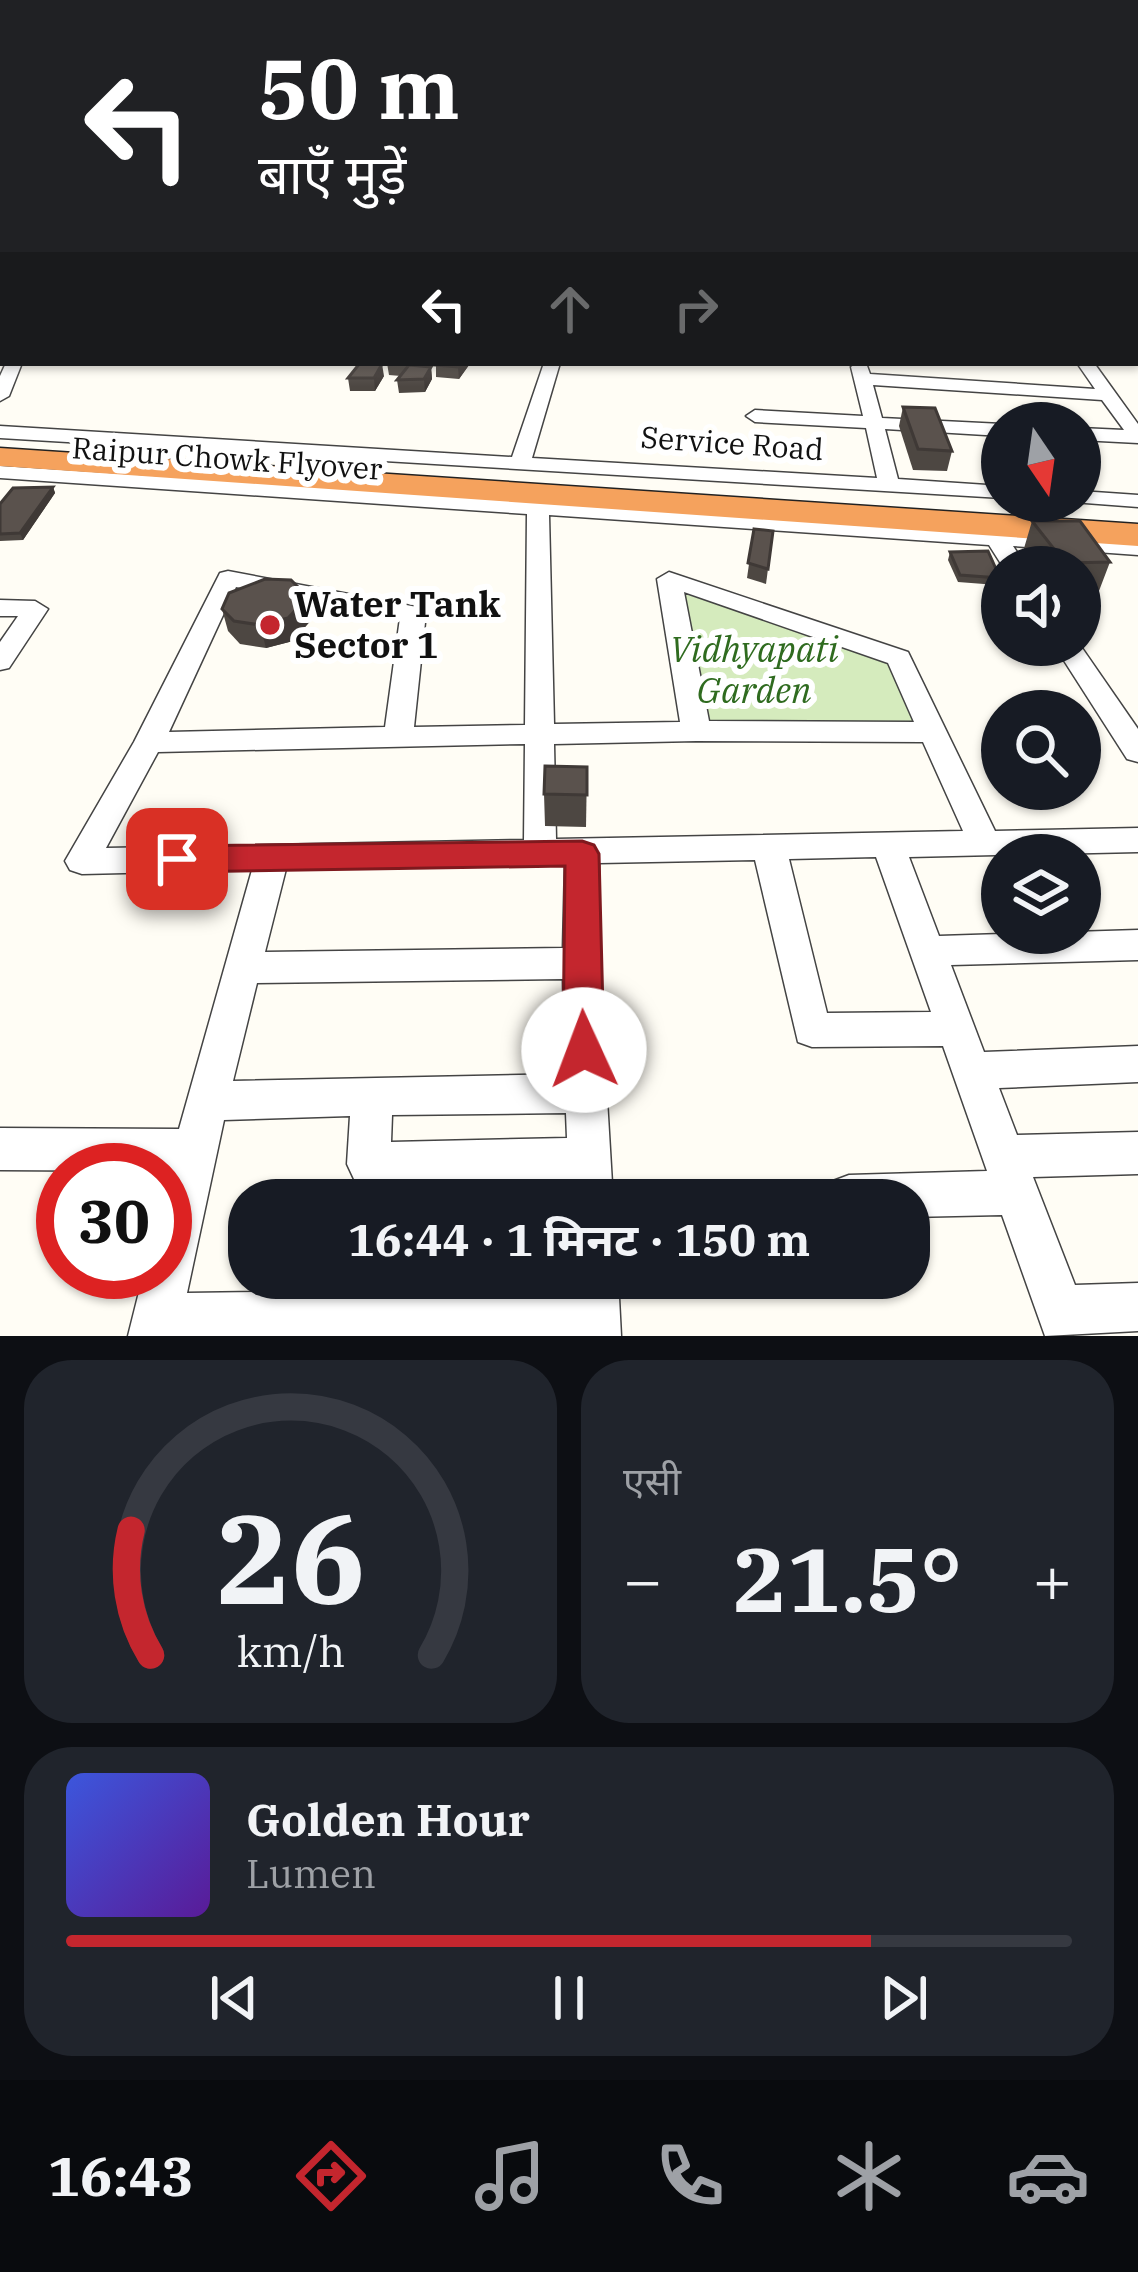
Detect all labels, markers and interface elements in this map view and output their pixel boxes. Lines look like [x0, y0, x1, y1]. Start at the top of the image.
text: 50 m [258, 33, 460, 142]
icon: left [60, 48, 216, 204]
text: बाएँ मुड़ें [258, 139, 406, 209]
icon: left [411, 276, 477, 342]
icon: ahead [537, 276, 603, 342]
icon: right [663, 276, 729, 342]
north arrow [981, 402, 1101, 522]
map controls [981, 402, 1101, 954]
street label: Service Road [639, 417, 825, 468]
street label: Raipur Chowk Flyover [71, 427, 384, 488]
button: sound [981, 546, 1101, 666]
place label: Water Tank Sector 1 [294, 580, 501, 668]
marker: Water Tank Sector 1 [257, 612, 283, 638]
park label: Vidhyapati Garden [669, 625, 839, 713]
button: search [981, 690, 1101, 810]
pin [126, 808, 228, 910]
icon: arrive [144, 826, 210, 892]
button: layers [981, 834, 1101, 954]
position arrow [521, 987, 647, 1113]
speed limit sign: 30 [36, 1143, 192, 1299]
text: 16:44 · 1 मिनट · 150 m [348, 1210, 810, 1268]
text: एसी [623, 1455, 681, 1506]
text: 26 [216, 1476, 365, 1638]
text: 21.5° [733, 1520, 962, 1637]
text: − [623, 1536, 663, 1622]
text: + [1032, 1536, 1072, 1622]
text: km/h [236, 1622, 345, 1678]
text: Golden Hour [246, 1790, 530, 1848]
text: Lumen [246, 1848, 376, 1899]
icon: previous [201, 1965, 267, 2031]
icon: pause [536, 1965, 602, 2031]
icon: next [871, 1965, 937, 2031]
icon: directions [289, 2134, 373, 2218]
icon: music [468, 2134, 552, 2218]
icon: phone [648, 2134, 732, 2218]
icon: climate [827, 2134, 911, 2218]
icon: car [1006, 2134, 1090, 2218]
text: 16:43 [48, 2141, 194, 2211]

